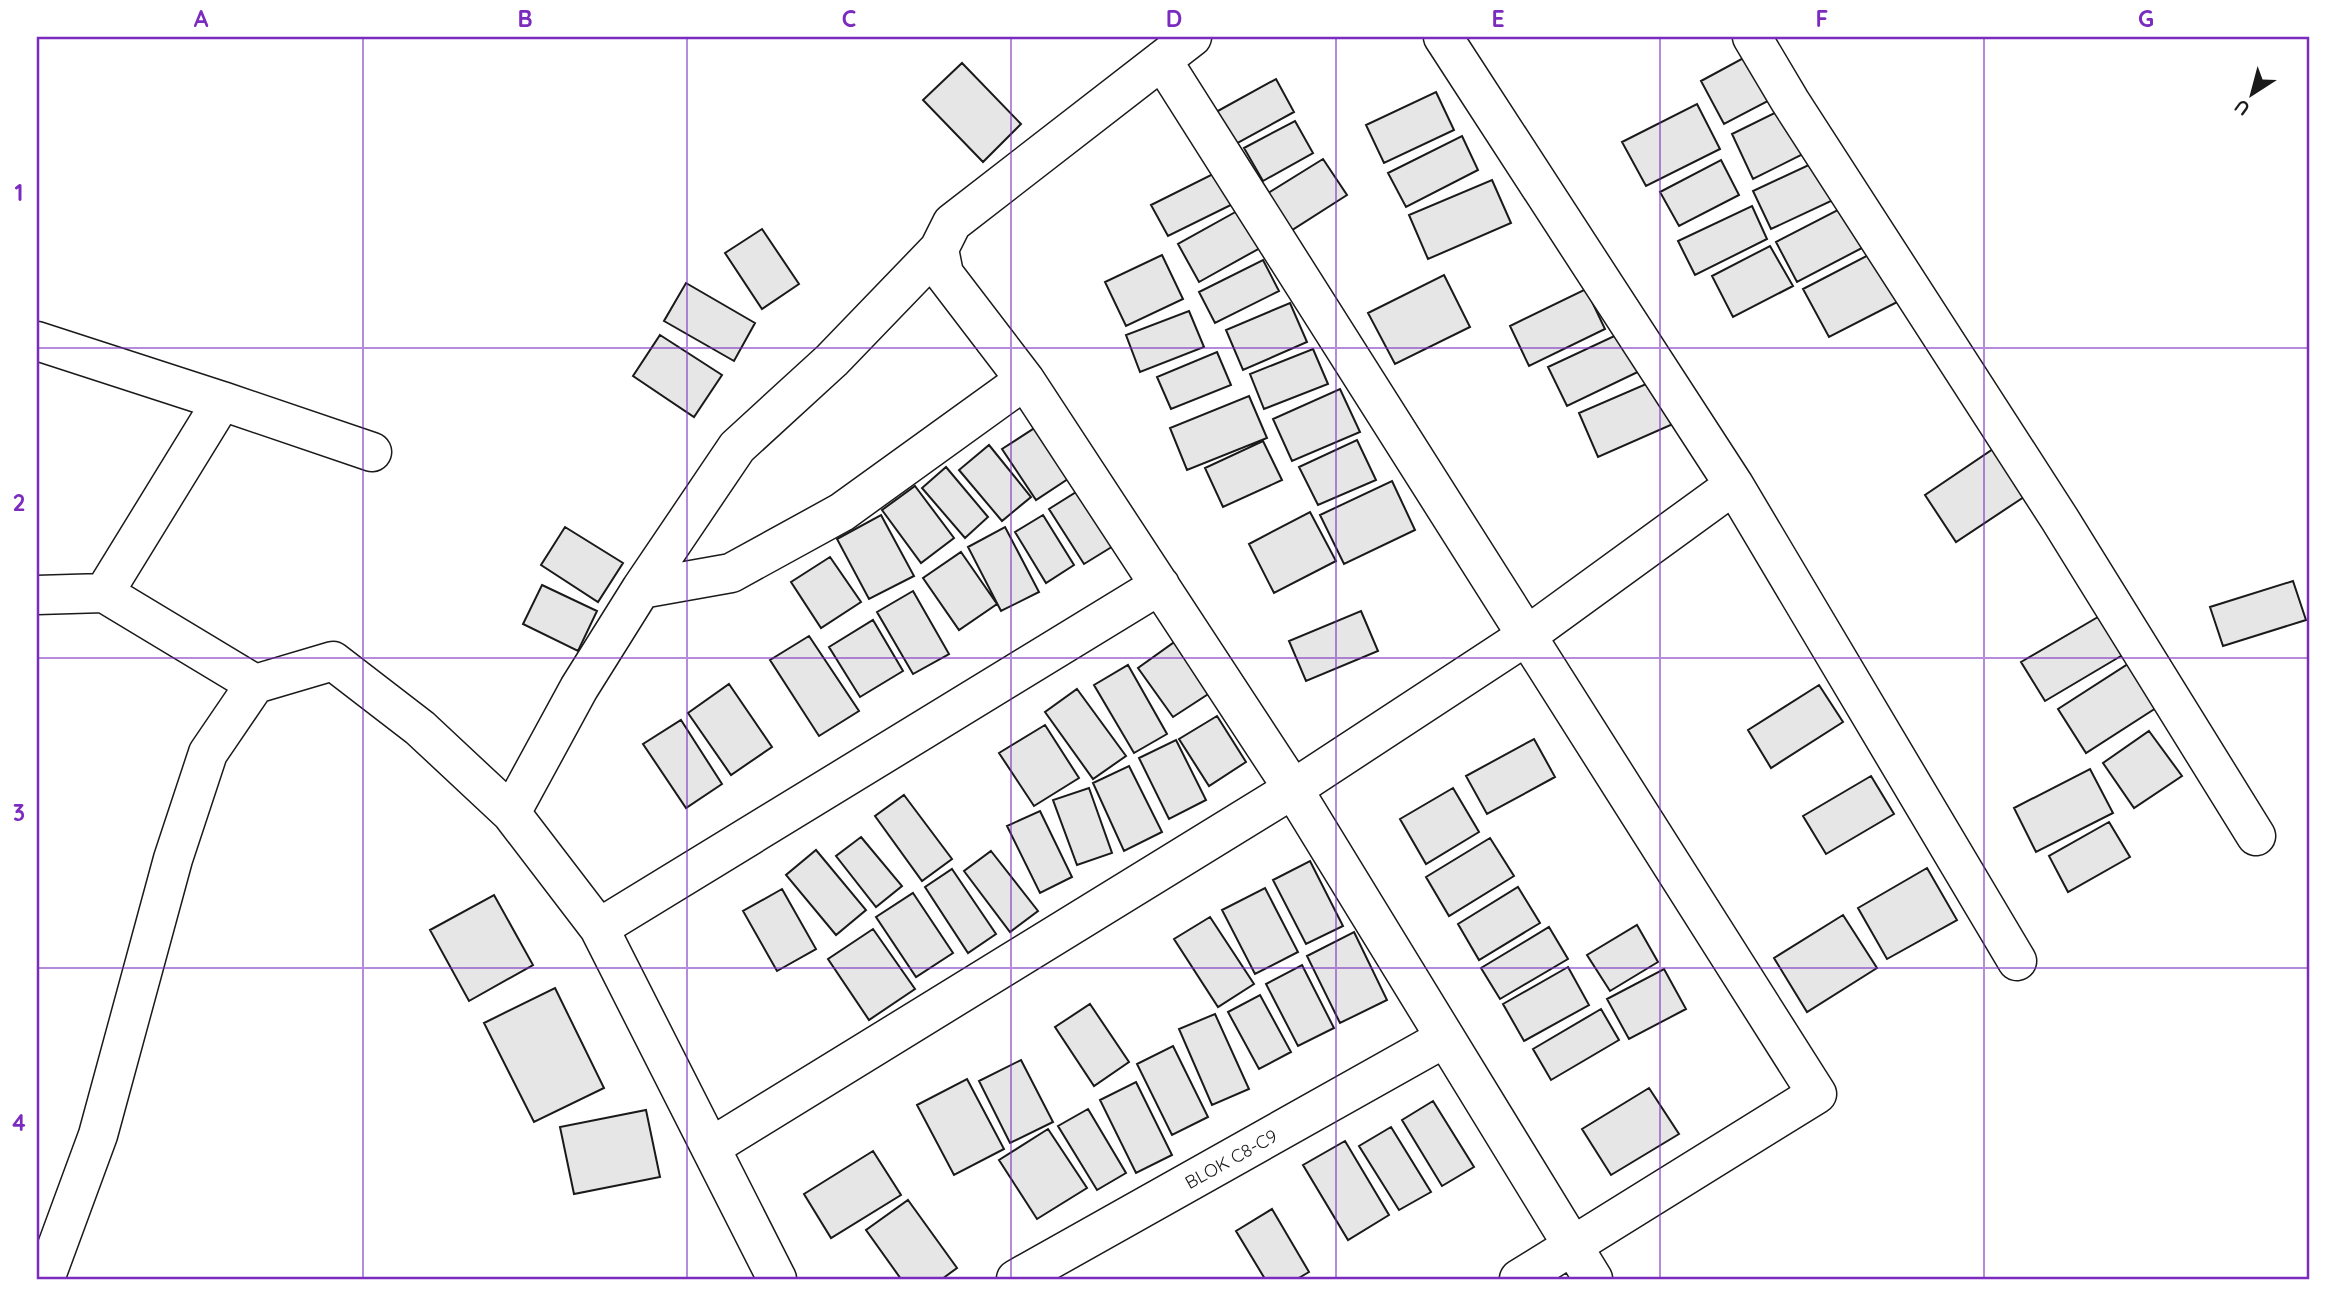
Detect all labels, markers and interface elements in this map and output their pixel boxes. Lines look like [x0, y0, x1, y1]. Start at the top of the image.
text: A [194, 4, 209, 33]
text: B [517, 4, 533, 33]
text: C [842, 4, 856, 33]
text: D [1166, 4, 1182, 33]
text: E [1491, 4, 1505, 33]
text: F [1816, 4, 1828, 33]
text: G [2138, 4, 2154, 33]
north arrow [2218, 60, 2288, 130]
text: U [2230, 94, 2254, 121]
text: 1 [15, 178, 23, 207]
text: 2 [12, 488, 26, 517]
text: 3 [13, 798, 25, 827]
text: 4 [12, 1108, 26, 1137]
street label: BLOK C8-C9 [1181, 1124, 1281, 1194]

